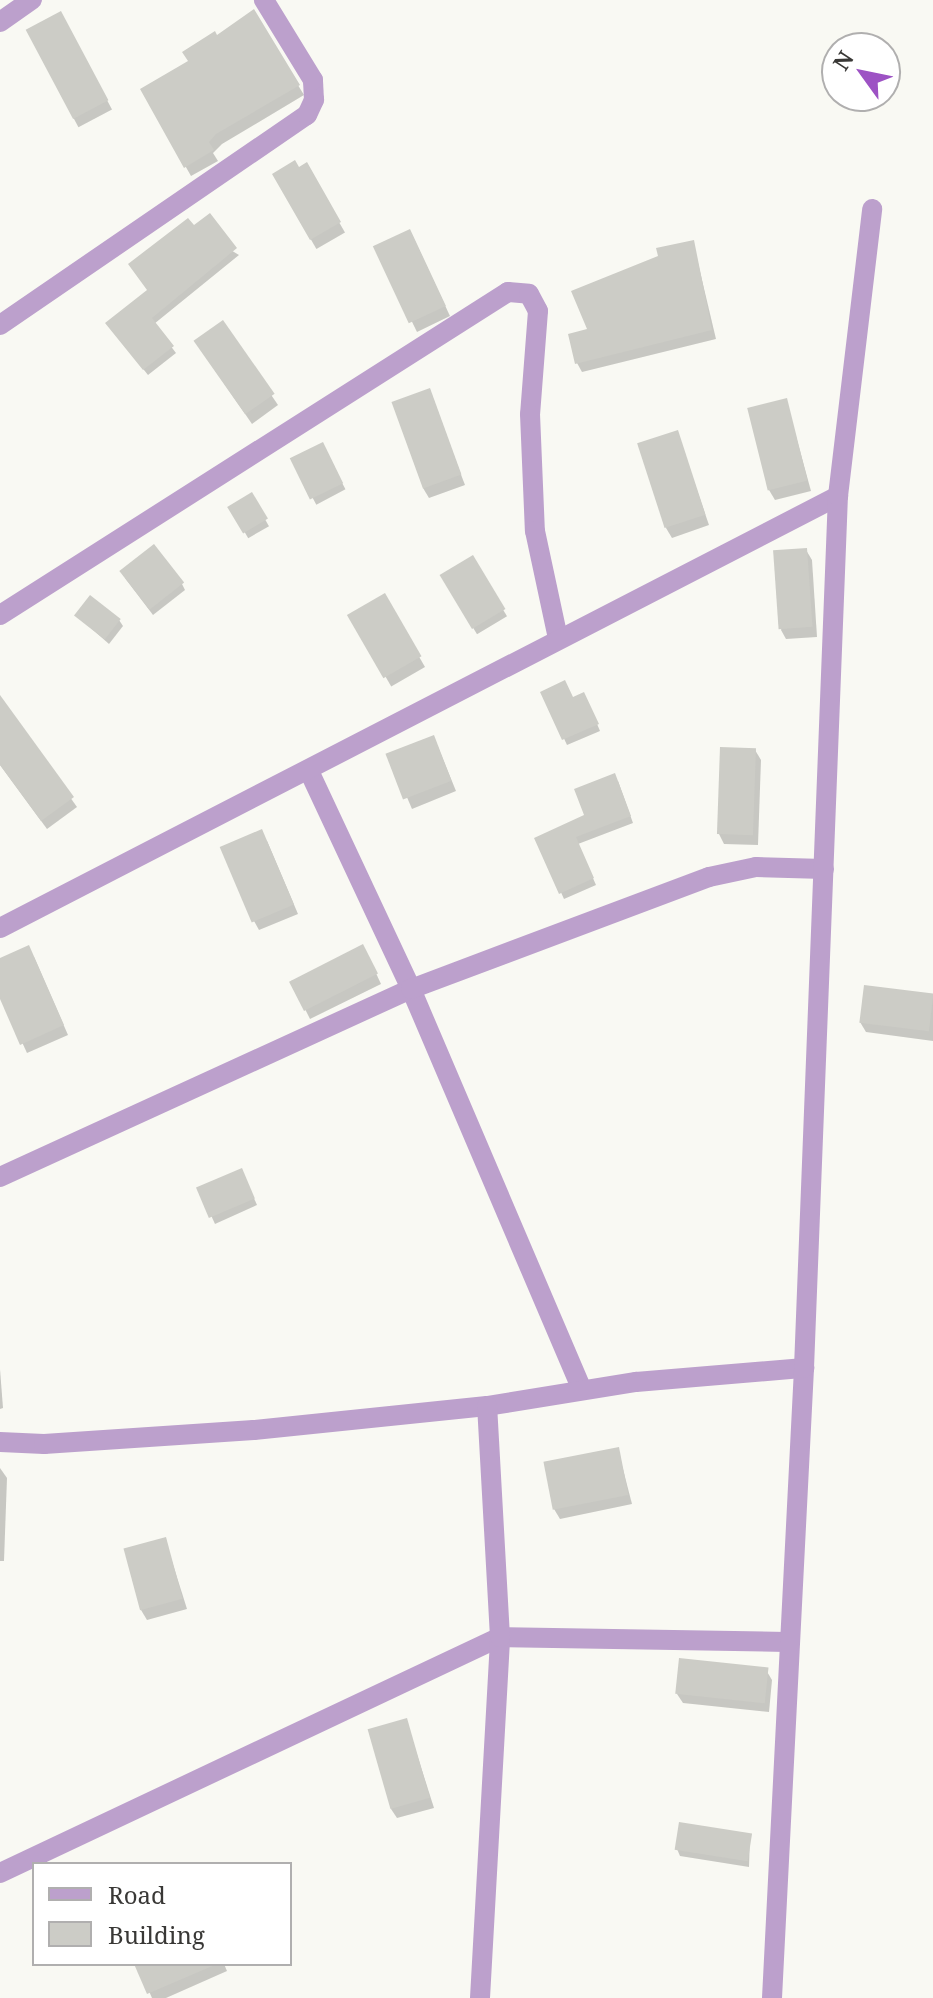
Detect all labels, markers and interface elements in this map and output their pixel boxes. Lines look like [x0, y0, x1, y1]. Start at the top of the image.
north arrow [821, 32, 901, 112]
text: N [825, 45, 860, 75]
legend [32, 1862, 292, 1966]
text: Road [108, 1878, 166, 1911]
text: Building [108, 1918, 205, 1951]

